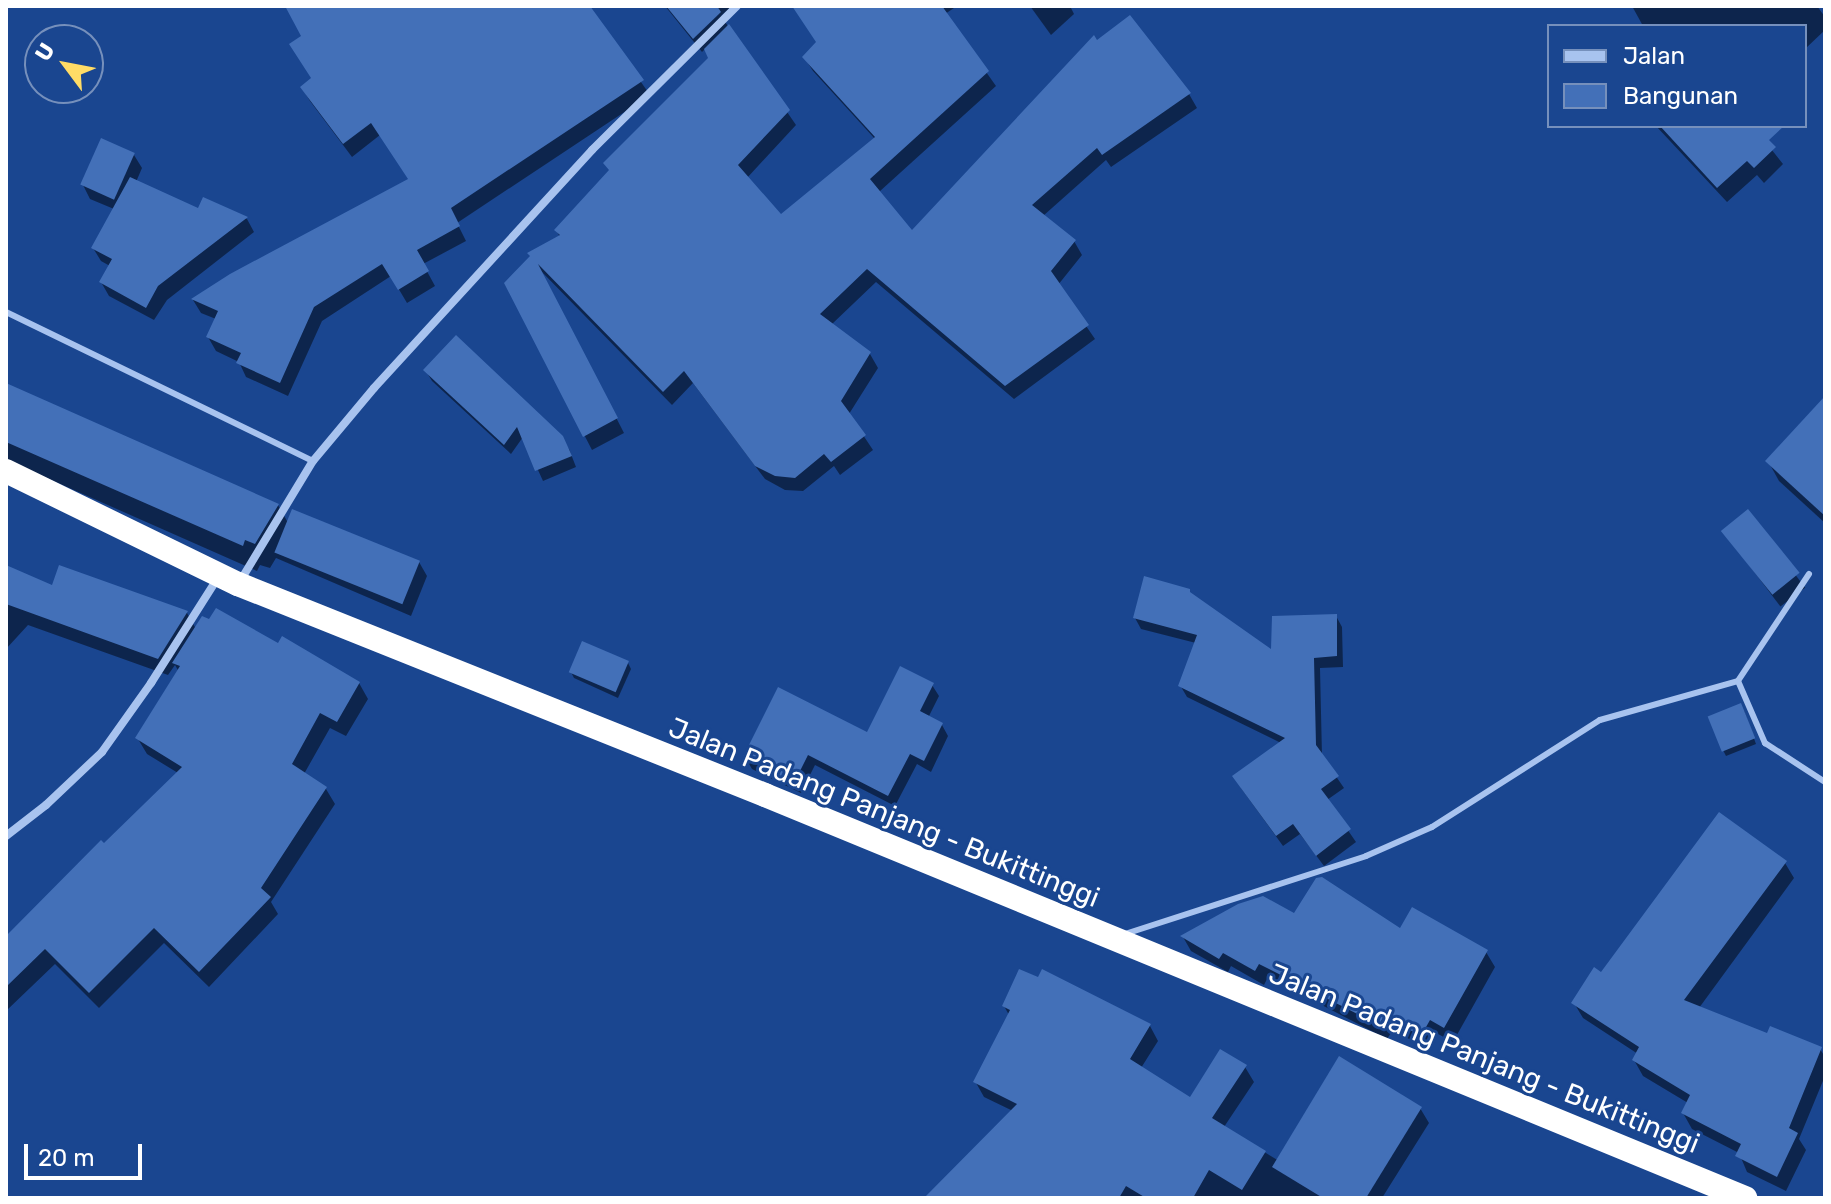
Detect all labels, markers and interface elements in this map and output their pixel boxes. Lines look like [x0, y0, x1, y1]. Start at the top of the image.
north arrow [24, 24, 104, 104]
legend [1547, 24, 1807, 128]
text: U [29, 38, 61, 66]
text: Jalan [1623, 42, 1685, 70]
text: Bangunan [1623, 82, 1738, 110]
street label: Jalan Padang Panjang - Bukittinggi [664, 711, 1104, 915]
street label: Jalan Padang Panjang - Bukittinggi [1264, 957, 1704, 1161]
scale bar [28, 1128, 146, 1178]
text: 20 m [38, 1144, 95, 1172]

